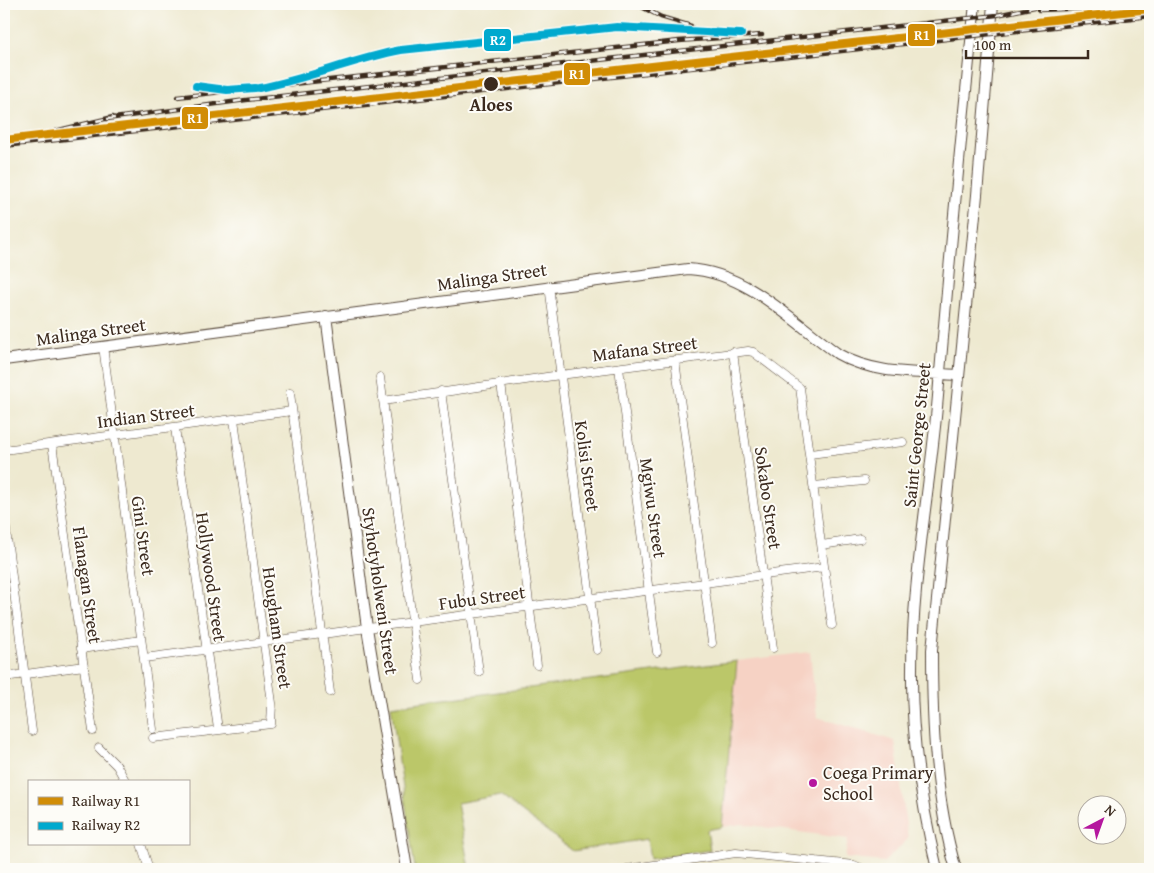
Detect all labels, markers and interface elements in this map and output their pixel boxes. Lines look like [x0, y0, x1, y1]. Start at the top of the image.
line badge: R1 [907, 23, 936, 47]
text: R1 [914, 25, 930, 45]
line badge: R2 [483, 28, 512, 52]
scale bar [966, 28, 1089, 60]
text: R2 [490, 30, 506, 50]
text: 100 m [974, 34, 1012, 55]
line badge: R1 [563, 62, 591, 86]
text: R1 [569, 64, 585, 84]
marker: Aloes [482, 75, 500, 93]
place label: Aloes [469, 91, 513, 118]
line badge: R1 [181, 106, 209, 130]
text: R1 [187, 108, 203, 128]
street label: Malinga Street [435, 255, 549, 298]
street label: Malinga Street [34, 310, 148, 353]
street label: Mafana Street [591, 329, 700, 368]
street label: Saint George Street [895, 361, 938, 509]
street label: Indian Street [95, 396, 197, 435]
street label: Kolisi Street [568, 419, 607, 514]
street label: Sokabo Street [748, 445, 789, 552]
street label: Mgiwu Street [633, 456, 674, 560]
street label: Gini Street [125, 494, 163, 578]
street label: Styhotyholweni Street [355, 506, 406, 677]
street label: Hollywood Street [189, 511, 234, 644]
street label: Flanagan Street [66, 525, 109, 646]
street label: Hougham Street [256, 565, 299, 691]
street label: Fubu Street [437, 578, 528, 617]
place label: Coega Primary School [823, 759, 934, 807]
marker: Coega Primary School [807, 777, 819, 789]
legend [28, 780, 190, 846]
text: Railway R1 [72, 790, 140, 811]
north arrow [1076, 796, 1126, 846]
text: N [1100, 800, 1121, 821]
text: Railway R2 [72, 814, 140, 835]

